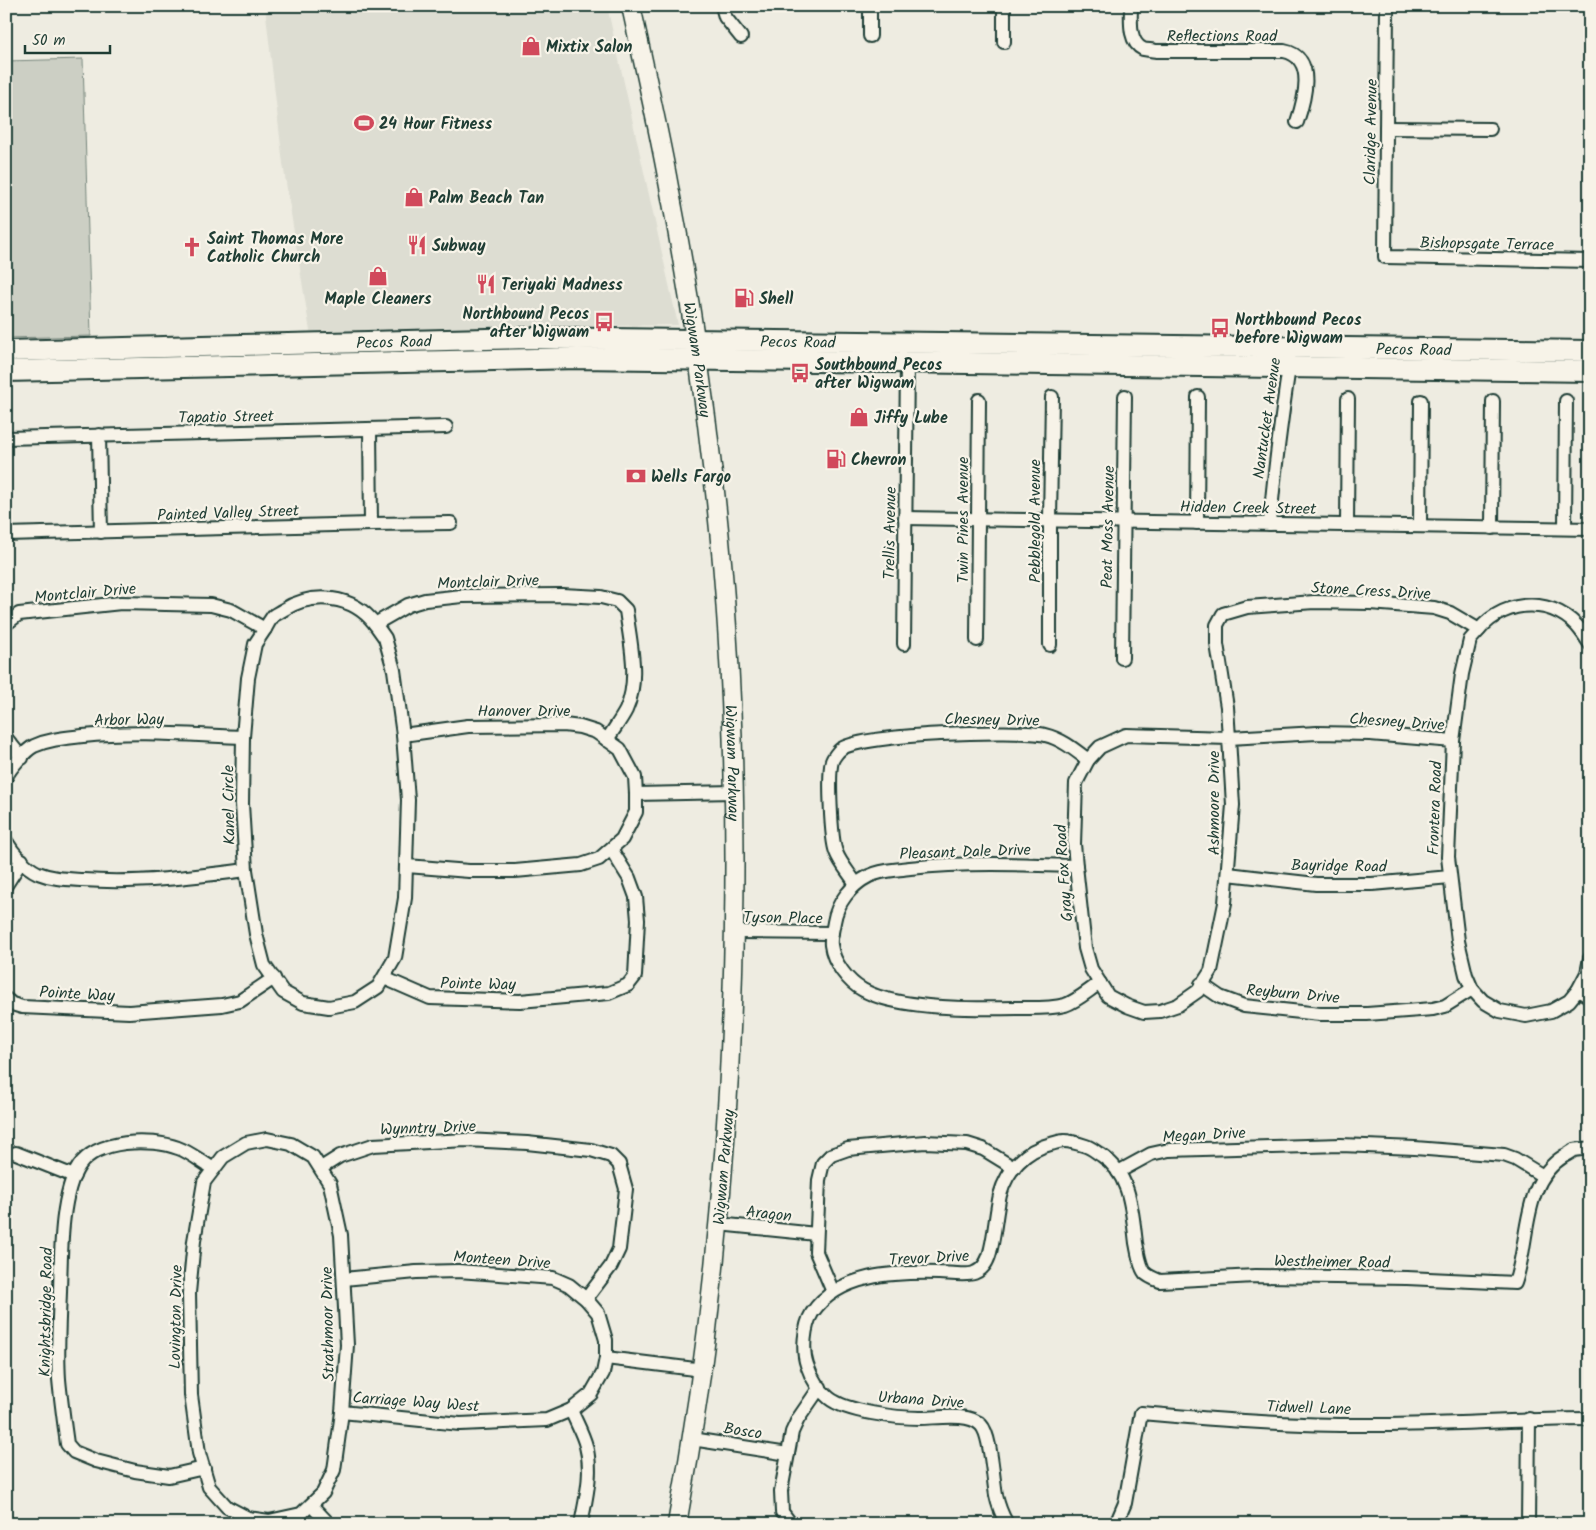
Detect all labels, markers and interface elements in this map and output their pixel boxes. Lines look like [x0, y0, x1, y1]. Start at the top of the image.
scale bar [25, 22, 110, 54]
street label: Reflections Road [1167, 24, 1278, 49]
text: 50 m [32, 29, 66, 53]
shop icon: Mixtix Salon [520, 35, 542, 57]
place label: Mixtix Salon [546, 35, 633, 60]
street label: Claridge Avenue [1358, 79, 1385, 185]
sports icon: 24 Hour Fitness [353, 112, 375, 134]
place label: 24 Hour Fitness [379, 112, 493, 137]
shop icon: Palm Beach Tan [403, 186, 425, 208]
place label: Palm Beach Tan [429, 186, 544, 211]
place label: Saint Thomas More Catholic Church [207, 227, 343, 270]
street label: Bishopsgate Terrace [1420, 231, 1554, 258]
restaurant icon: Subway [406, 234, 428, 256]
place label: Subway [432, 234, 486, 259]
church icon: Saint Thomas More Catholic Church [181, 236, 203, 258]
shop icon: Maple Cleaners [367, 265, 389, 287]
restaurant icon: Teriyaki Madness [475, 273, 497, 295]
place label: Teriyaki Madness [501, 273, 623, 298]
place label: Maple Cleaners [324, 287, 432, 312]
fuel station icon: Shell [733, 287, 755, 309]
place label: Shell [759, 287, 794, 312]
street label: Wigwam Parkway [676, 300, 717, 419]
place label: Northbound Pecos after Wigwam [463, 302, 590, 345]
place label: Northbound Pecos before Wigwam [1235, 308, 1362, 351]
bus stop icon: Northbound Pecos after Wigwam [593, 311, 615, 333]
bus stop icon: Northbound Pecos before Wigwam [1209, 317, 1231, 339]
street label: Pecos Road [356, 329, 433, 356]
street label: Pecos Road [760, 330, 837, 356]
street label: Pecos Road [1376, 337, 1453, 363]
place label: Southbound Pecos after Wigwam [815, 353, 943, 396]
street label: Nantucket Avenue [1247, 356, 1288, 481]
bus stop icon: Southbound Pecos after Wigwam [789, 362, 811, 384]
street label: Tapatio Street [178, 404, 275, 431]
shop icon: Jiffy Lube [848, 406, 870, 428]
place label: Jiffy Lube [874, 406, 948, 431]
fuel station icon: Chevron [825, 448, 847, 470]
place label: Chevron [851, 448, 907, 473]
street label: Twin Pines Avenue [951, 457, 976, 583]
street label: Pebblegold Avenue [1023, 459, 1048, 583]
bank icon: Wells Fargo [625, 465, 647, 487]
place label: Wells Fargo [651, 465, 731, 490]
street label: Peat Moss Avenue [1095, 465, 1122, 589]
street label: Trellis Avenue [877, 486, 904, 580]
street label: Hidden Creek Street [1180, 495, 1317, 522]
street label: Painted Valley Street [157, 499, 300, 528]
street label: Montclair Drive [437, 568, 539, 597]
street label: Stone Cress Drive [1311, 576, 1431, 607]
street label: Montclair Drive [33, 577, 137, 610]
street label: Hanover Drive [477, 699, 571, 724]
street label: Wigwam Parkway [717, 704, 745, 822]
street label: Arbor Way [94, 707, 165, 734]
street label: Chesney Drive [944, 707, 1040, 734]
street label: Chesney Drive [1349, 707, 1445, 738]
street label: Ashmoore Drive [1202, 751, 1227, 855]
street label: Frontera Road [1421, 760, 1450, 856]
street label: Kanel Circle [216, 765, 243, 845]
street label: Gray Fox Road [1049, 822, 1080, 922]
street label: Pleasant Dale Drive [899, 838, 1031, 867]
street label: Bayridge Road [1291, 853, 1388, 880]
street label: Tyson Place [743, 905, 823, 932]
street label: Pointe Way [440, 971, 516, 998]
street label: Reyburn Drive [1245, 978, 1341, 1011]
street label: Pointe Way [39, 980, 116, 1009]
street label: Wigwam Parkway [707, 1108, 742, 1226]
street label: Wynntry Drive [380, 1114, 476, 1143]
street label: Megan Drive [1162, 1121, 1246, 1150]
street label: Aragon [745, 1200, 793, 1229]
street label: Trevor Drive [888, 1244, 970, 1273]
street label: Monteen Drive [452, 1245, 551, 1276]
street label: Knightsbridge Road [33, 1246, 60, 1377]
street label: Westheimer Road [1274, 1249, 1391, 1276]
street label: Lovington Drive [163, 1265, 190, 1369]
street label: Strathmoor Drive [315, 1266, 342, 1381]
street label: Urbana Drive [877, 1385, 965, 1416]
street label: Carriage Way West [352, 1386, 481, 1419]
street label: Tidwell Lane [1266, 1395, 1352, 1422]
street label: Bosco [722, 1416, 764, 1447]

